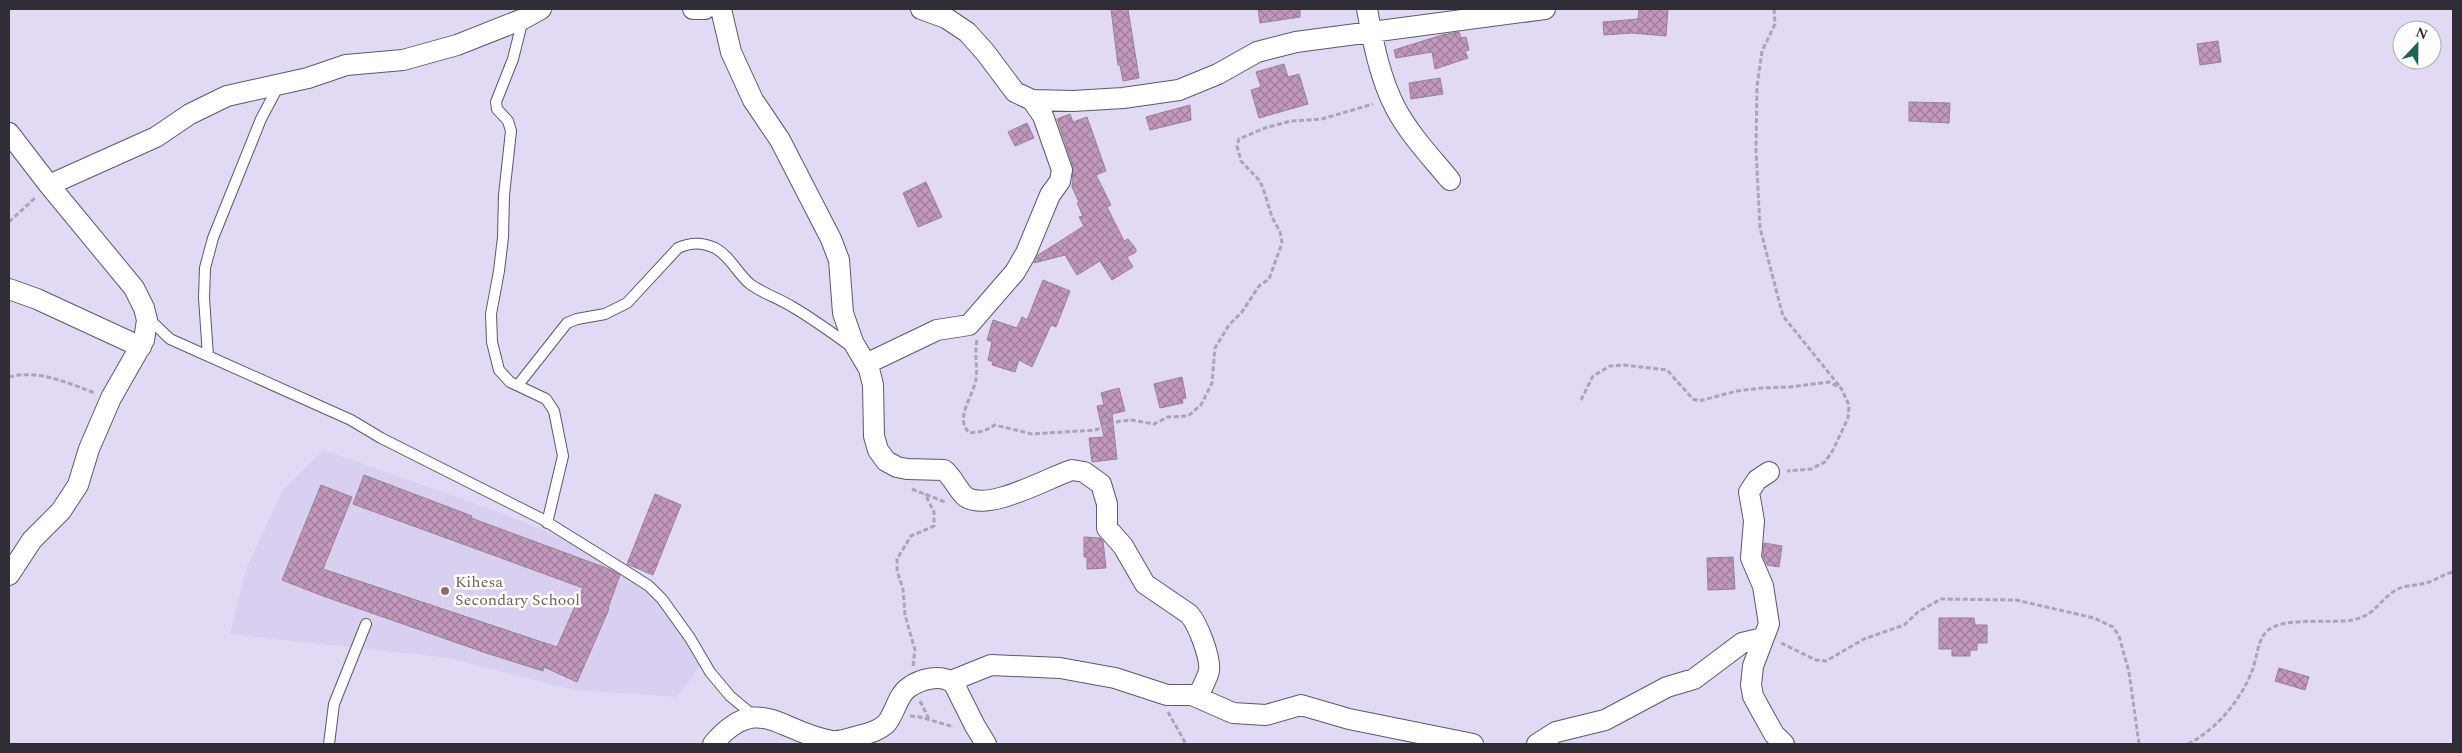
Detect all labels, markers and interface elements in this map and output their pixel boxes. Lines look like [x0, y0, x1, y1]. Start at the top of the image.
north arrow [2392, 20, 2442, 70]
text: N [2412, 22, 2431, 45]
place label: Kihesa Secondary School [455, 570, 580, 612]
marker: Kihesa Secondary School [439, 585, 451, 597]

